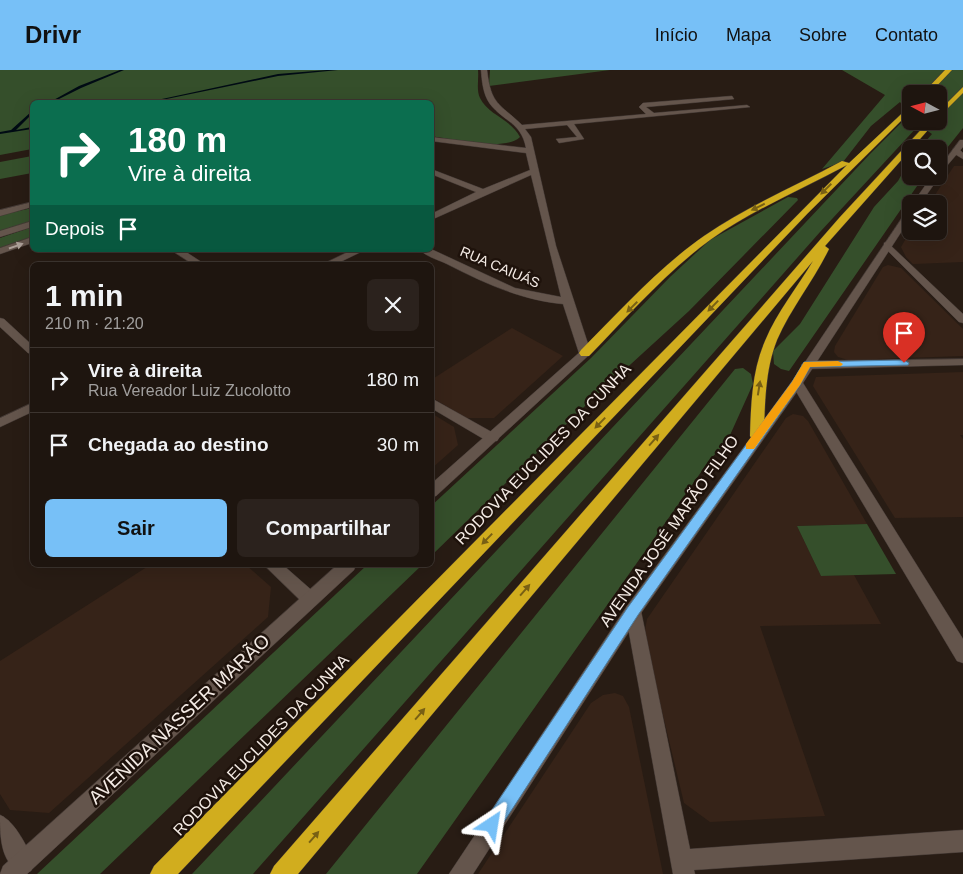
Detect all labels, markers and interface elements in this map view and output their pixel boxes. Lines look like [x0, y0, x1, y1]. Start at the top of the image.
text: Drivr [25, 21, 81, 48]
text: Início [655, 25, 698, 45]
text: Mapa [726, 25, 771, 45]
text: Sobre [799, 25, 847, 45]
text: Contato [875, 25, 938, 45]
north arrow [902, 85, 948, 130]
map controls [902, 85, 947, 240]
icon: right [45, 120, 110, 185]
text: 180 m [128, 120, 227, 159]
button: search [902, 140, 947, 185]
text: Vire à direita [128, 161, 251, 186]
one-way arrow [820, 183, 832, 195]
button: layers [902, 195, 947, 240]
one-way arrow [751, 203, 766, 211]
icon: arrive [114, 215, 142, 243]
text: Depois [45, 218, 104, 239]
one-way arrow [9, 242, 24, 249]
street label: RUA CAIUÁS [458, 243, 542, 291]
text: 1 min [45, 279, 123, 312]
button: close [367, 279, 419, 331]
one-way arrow [707, 299, 719, 311]
one-way arrow [626, 301, 638, 313]
pin [883, 312, 925, 363]
text: 210 m · 21:20 [45, 315, 144, 332]
icon: arrive [890, 319, 918, 347]
text: Vire à direita [88, 360, 202, 381]
street label: RODOVIA EUCLIDES DA CUNHA [452, 360, 634, 548]
icon: right [45, 366, 73, 394]
text: 180 m [366, 369, 419, 390]
one-way arrow [755, 379, 763, 395]
text: Rua Vereador Luiz Zucolotto [88, 382, 291, 399]
one-way arrow [594, 416, 606, 428]
icon: arrive [45, 431, 73, 459]
street label: AVENIDA JOSÉ MARÃO FILHO [595, 431, 742, 630]
text: Chegada ao destino [88, 434, 269, 455]
text: 30 m [377, 434, 419, 455]
one-way arrow [648, 434, 659, 447]
button: Sair [45, 499, 227, 557]
button: Compartilhar [237, 499, 419, 557]
one-way arrow [481, 533, 493, 545]
one-way arrow [520, 584, 531, 597]
street label: AVENIDA NASSER MARÃO [84, 630, 274, 808]
street label: RODOVIA EUCLIDES DA CUNHA [170, 651, 352, 839]
one-way arrow [414, 707, 425, 720]
position arrow [465, 798, 517, 850]
one-way arrow [308, 831, 319, 843]

